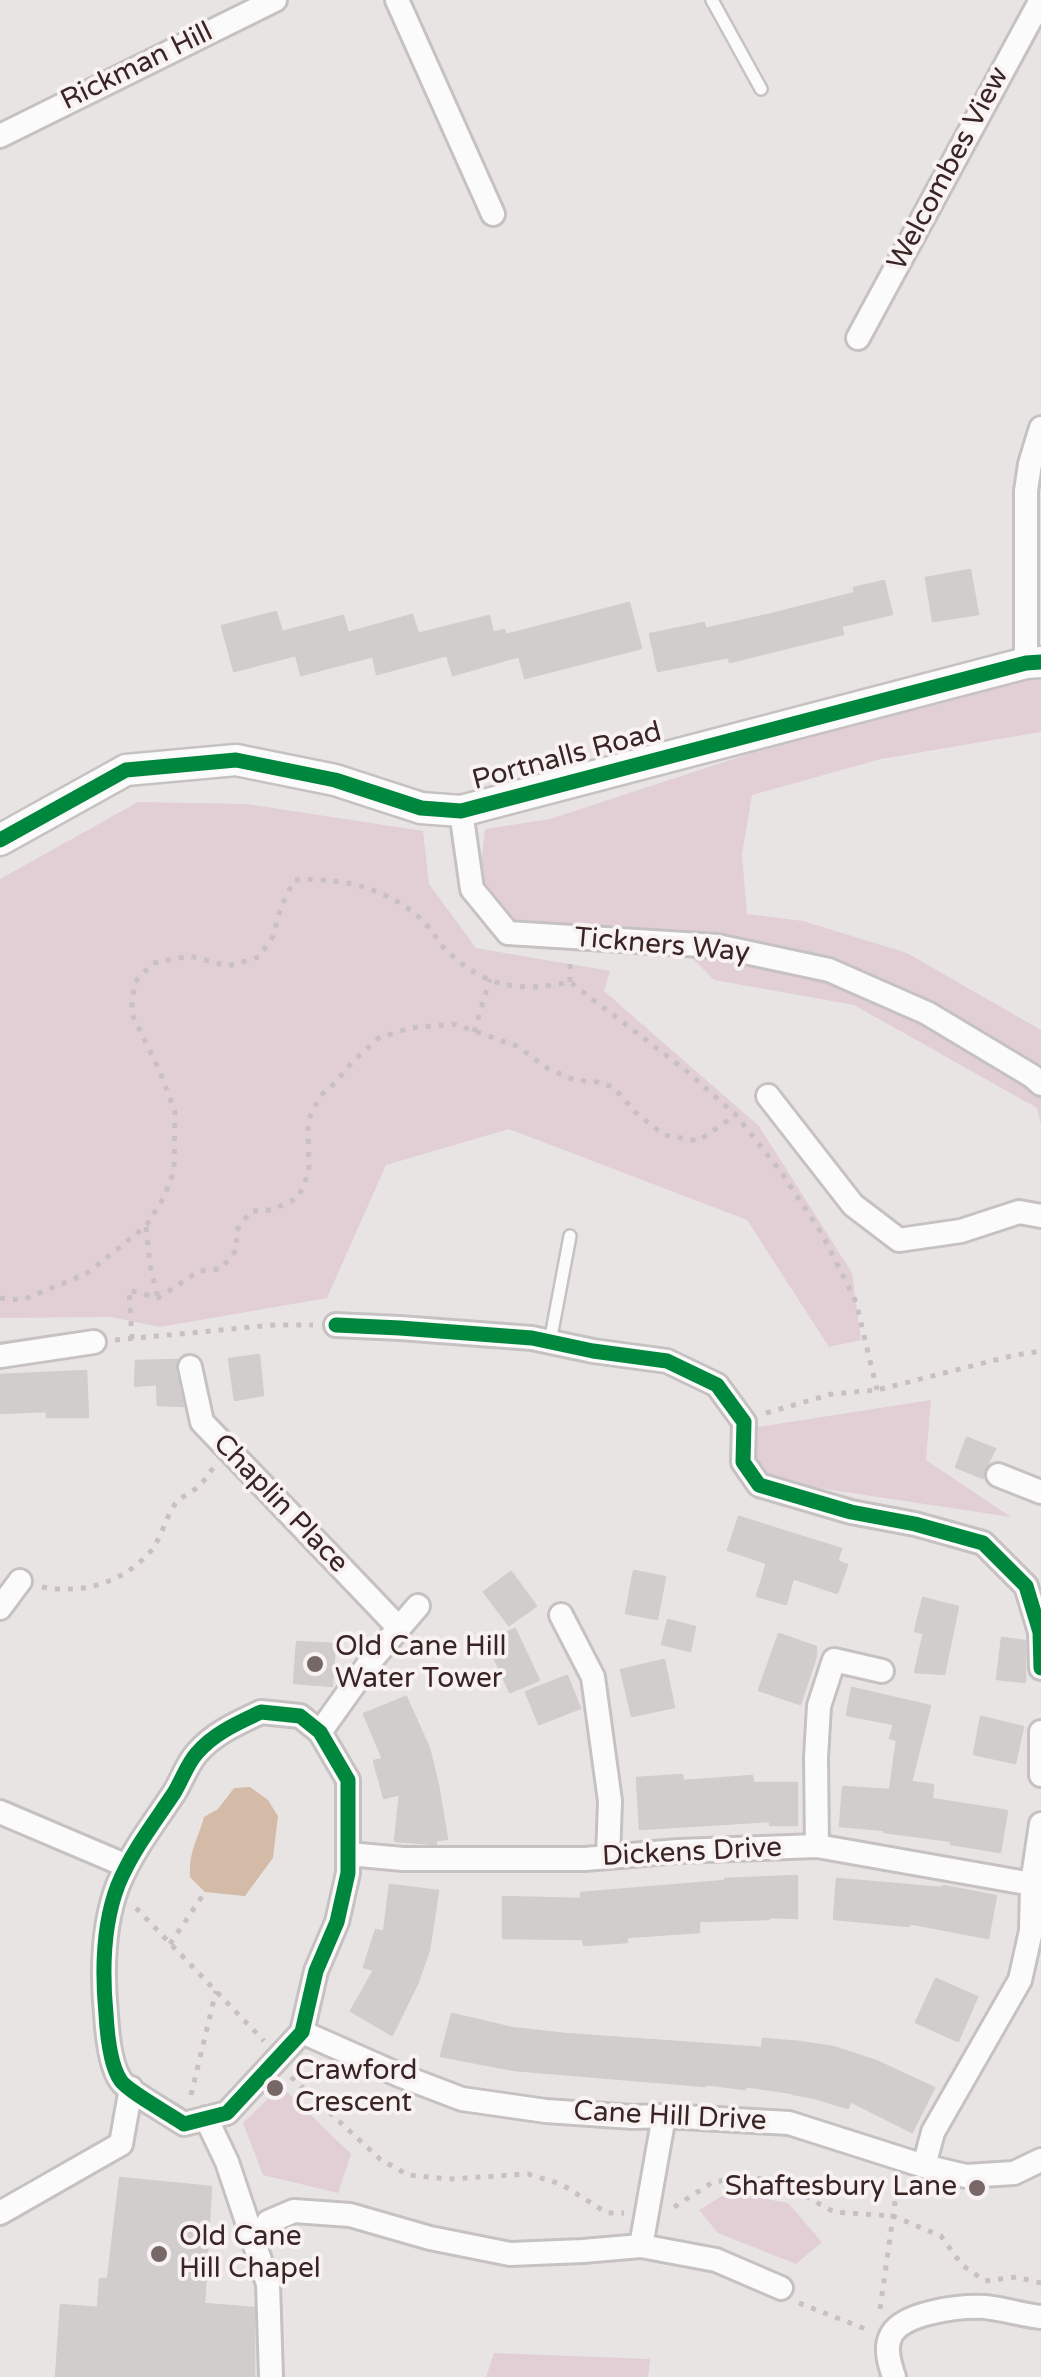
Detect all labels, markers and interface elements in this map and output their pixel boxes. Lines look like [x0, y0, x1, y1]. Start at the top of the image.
street label: Rickman Hill [56, 16, 218, 118]
street label: Welcombes View [881, 61, 1017, 277]
street label: Portnalls Road [469, 716, 665, 798]
street label: Tickners Way [573, 922, 751, 970]
street label: Chaplin Place [205, 1428, 355, 1580]
place label: Old Cane Hill Water Tower [335, 1631, 507, 1697]
marker: Old Cane Hill Water Tower [304, 1653, 326, 1675]
street label: Dickens Drive [601, 1832, 783, 1874]
place label: Crawford Crescent [295, 2055, 418, 2121]
marker: Crawford Crescent [264, 2077, 286, 2099]
street label: Cane Hill Drive [573, 2095, 767, 2139]
place label: Shaftesbury Lane [725, 2171, 957, 2205]
marker: Shaftesbury Lane [966, 2177, 988, 2199]
place label: Old Cane Hill Chapel [179, 2221, 321, 2287]
marker: Old Cane Hill Chapel [148, 2243, 170, 2265]

